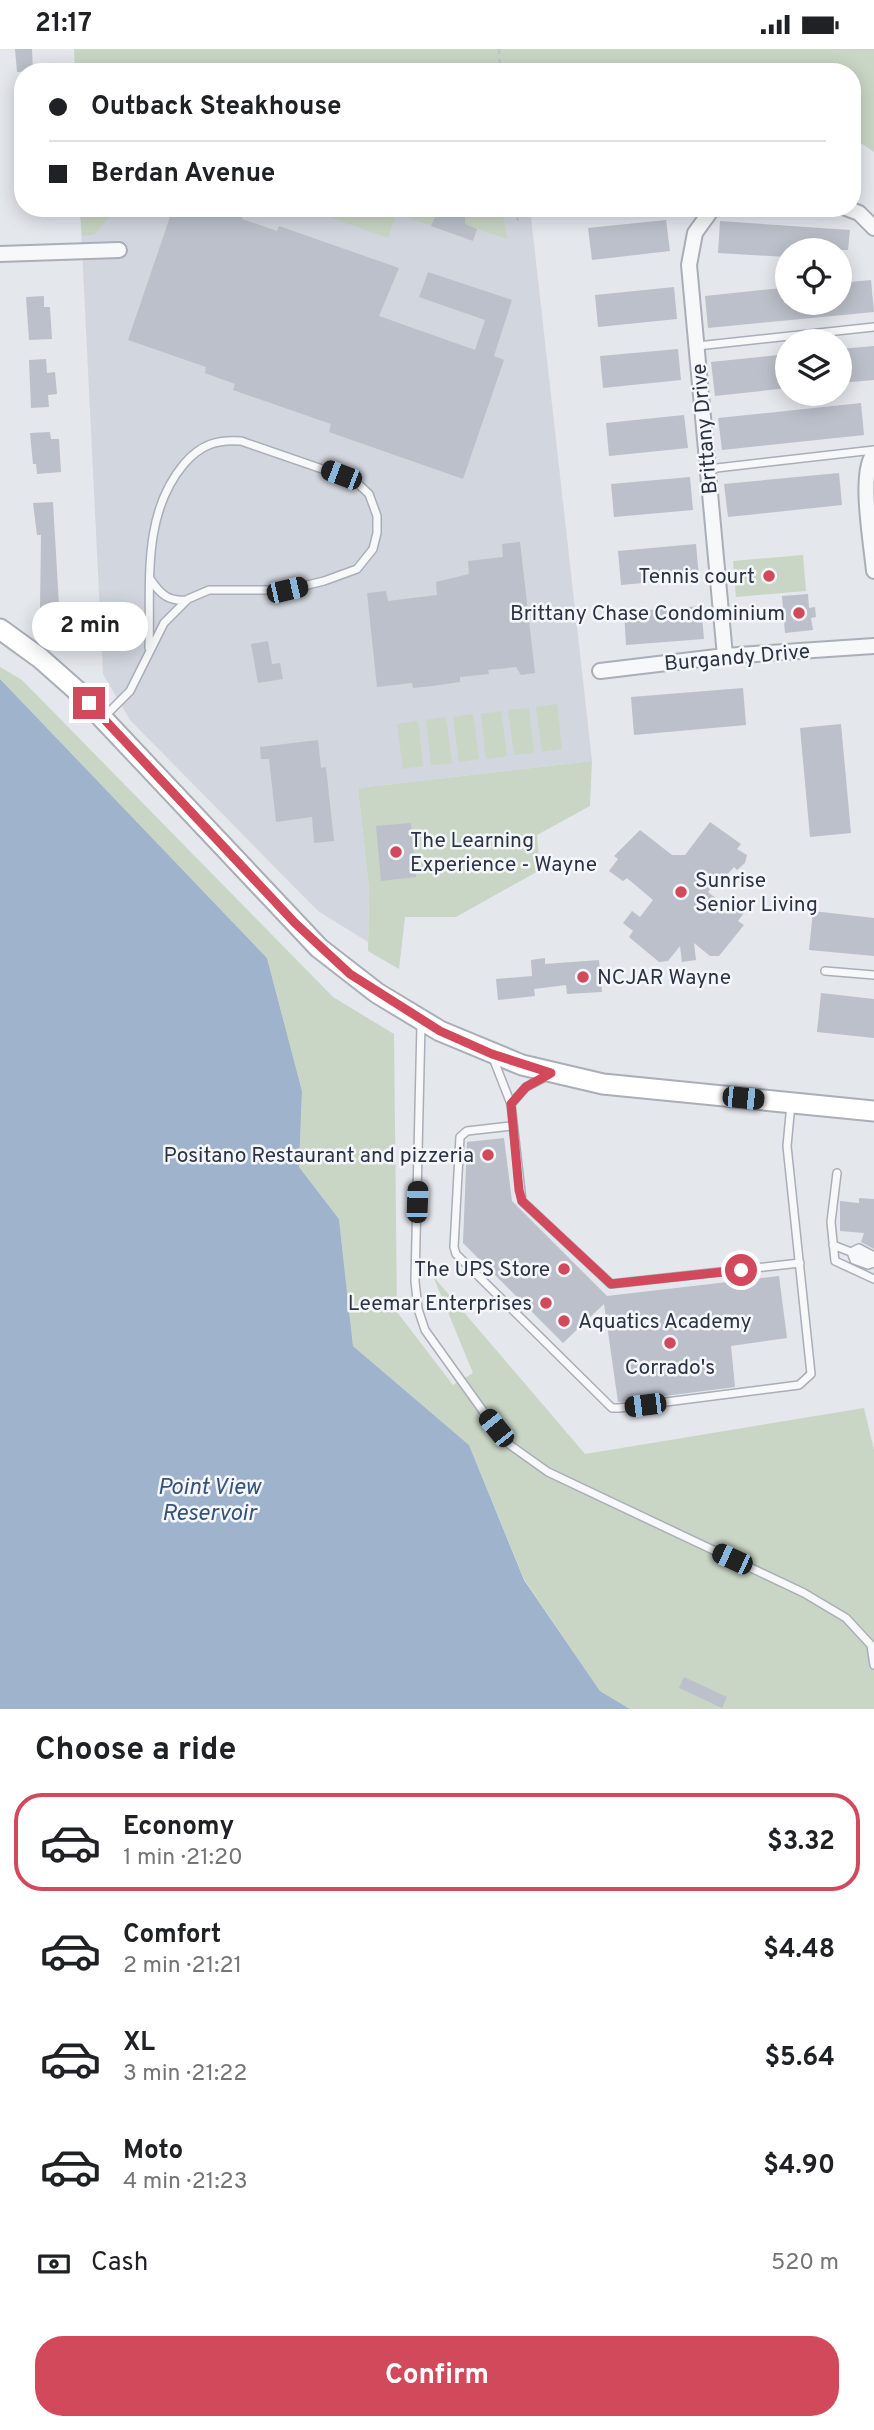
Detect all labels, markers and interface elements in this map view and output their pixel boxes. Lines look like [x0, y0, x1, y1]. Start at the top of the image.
text: 21:17 [35, 8, 92, 41]
text: Outback Steakhouse [91, 91, 342, 124]
text: Berdan Avenue [91, 158, 275, 191]
map controls [775, 238, 852, 406]
button: locate [775, 238, 852, 315]
button: layers [775, 329, 852, 406]
street label: Brittany Drive [686, 362, 725, 496]
car [318, 458, 365, 492]
place label: Tennis court [638, 564, 755, 591]
marker: Tennis court [761, 568, 777, 584]
car [265, 575, 310, 605]
callout: 2 min [31, 601, 147, 651]
place label: Brittany Chase Condominium [510, 601, 785, 628]
marker: Brittany Chase Condominium [791, 605, 807, 621]
text: 2 min [60, 612, 120, 641]
street label: Burgandy Drive [663, 639, 811, 678]
route end [73, 687, 105, 719]
place label: The Learning Experience - Wayne [410, 828, 597, 879]
marker: The Learning Experience - Wayne [388, 844, 404, 860]
place label: Sunrise Senior Living [695, 868, 818, 919]
marker: Sunrise Senior Living [673, 884, 689, 900]
place label: NCJAR Wayne [597, 965, 731, 992]
marker: NCJAR Wayne [575, 969, 591, 985]
car [722, 1085, 765, 1111]
place label: Positano Restaurant and pizzeria [163, 1143, 474, 1170]
marker: Positano Restaurant and pizzeria [480, 1147, 496, 1163]
car [406, 1181, 429, 1223]
route start [725, 1254, 757, 1286]
place label: The UPS Store [414, 1257, 550, 1284]
marker: The UPS Store [556, 1261, 572, 1277]
place label: Leemar Enterprises [348, 1291, 532, 1318]
marker: Leemar Enterprises [538, 1295, 554, 1311]
place label: Aquatics Academy [578, 1309, 752, 1336]
marker: Aquatics Academy [556, 1313, 572, 1329]
marker: Corrado's [662, 1335, 678, 1351]
place label: Corrado's [625, 1355, 715, 1382]
car [623, 1392, 668, 1418]
car [475, 1405, 518, 1451]
water label: Point View Reservoir [157, 1474, 263, 1529]
car [709, 1541, 756, 1577]
text: Choose a ride [35, 1731, 236, 1771]
icon: car [39, 1811, 102, 1874]
text: Economy [123, 1811, 234, 1844]
text: $3.32 [767, 1826, 835, 1859]
text: 1 min · 21:20 [123, 1844, 243, 1873]
icon: car [39, 1919, 102, 1982]
text: Comfort [123, 1919, 221, 1952]
text: $4.48 [763, 1934, 835, 1967]
text: 2 min · 21:21 [123, 1952, 242, 1981]
icon: car [39, 2027, 102, 2090]
text: XL [123, 2027, 155, 2060]
text: $5.64 [764, 2042, 835, 2075]
text: 3 min · 21:22 [123, 2060, 247, 2089]
icon: car [39, 2135, 102, 2198]
text: Moto [123, 2135, 183, 2168]
text: $4.90 [763, 2150, 835, 2183]
text: 4 min · 21:23 [123, 2168, 248, 2197]
icon: cash [35, 2245, 73, 2283]
text: Cash [91, 2247, 148, 2280]
text: 520 m [771, 2249, 839, 2278]
button: Confirm [35, 2336, 839, 2416]

